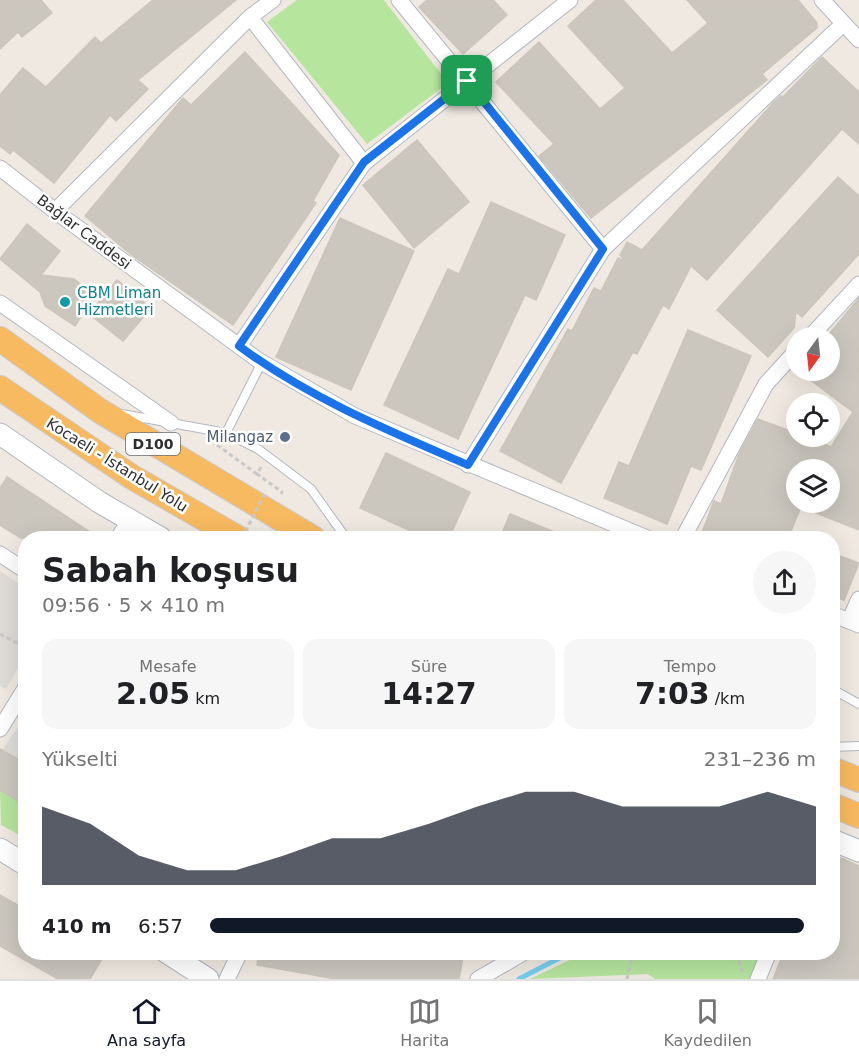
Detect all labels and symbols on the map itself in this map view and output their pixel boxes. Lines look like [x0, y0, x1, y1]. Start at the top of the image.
pin [441, 55, 492, 106]
street label: Bağlar Caddesi [33, 191, 135, 273]
place label: CBM Liman Hizmetleri [77, 284, 161, 319]
marker: CBM Liman Hizmetleri [58, 295, 72, 309]
north arrow [786, 327, 840, 381]
street label: Kocaeli - İstanbul Yolu [43, 413, 191, 516]
place label: Milangaz [206, 428, 273, 446]
marker: Milangaz [278, 430, 292, 444]
road number: D100 [126, 433, 180, 455]

